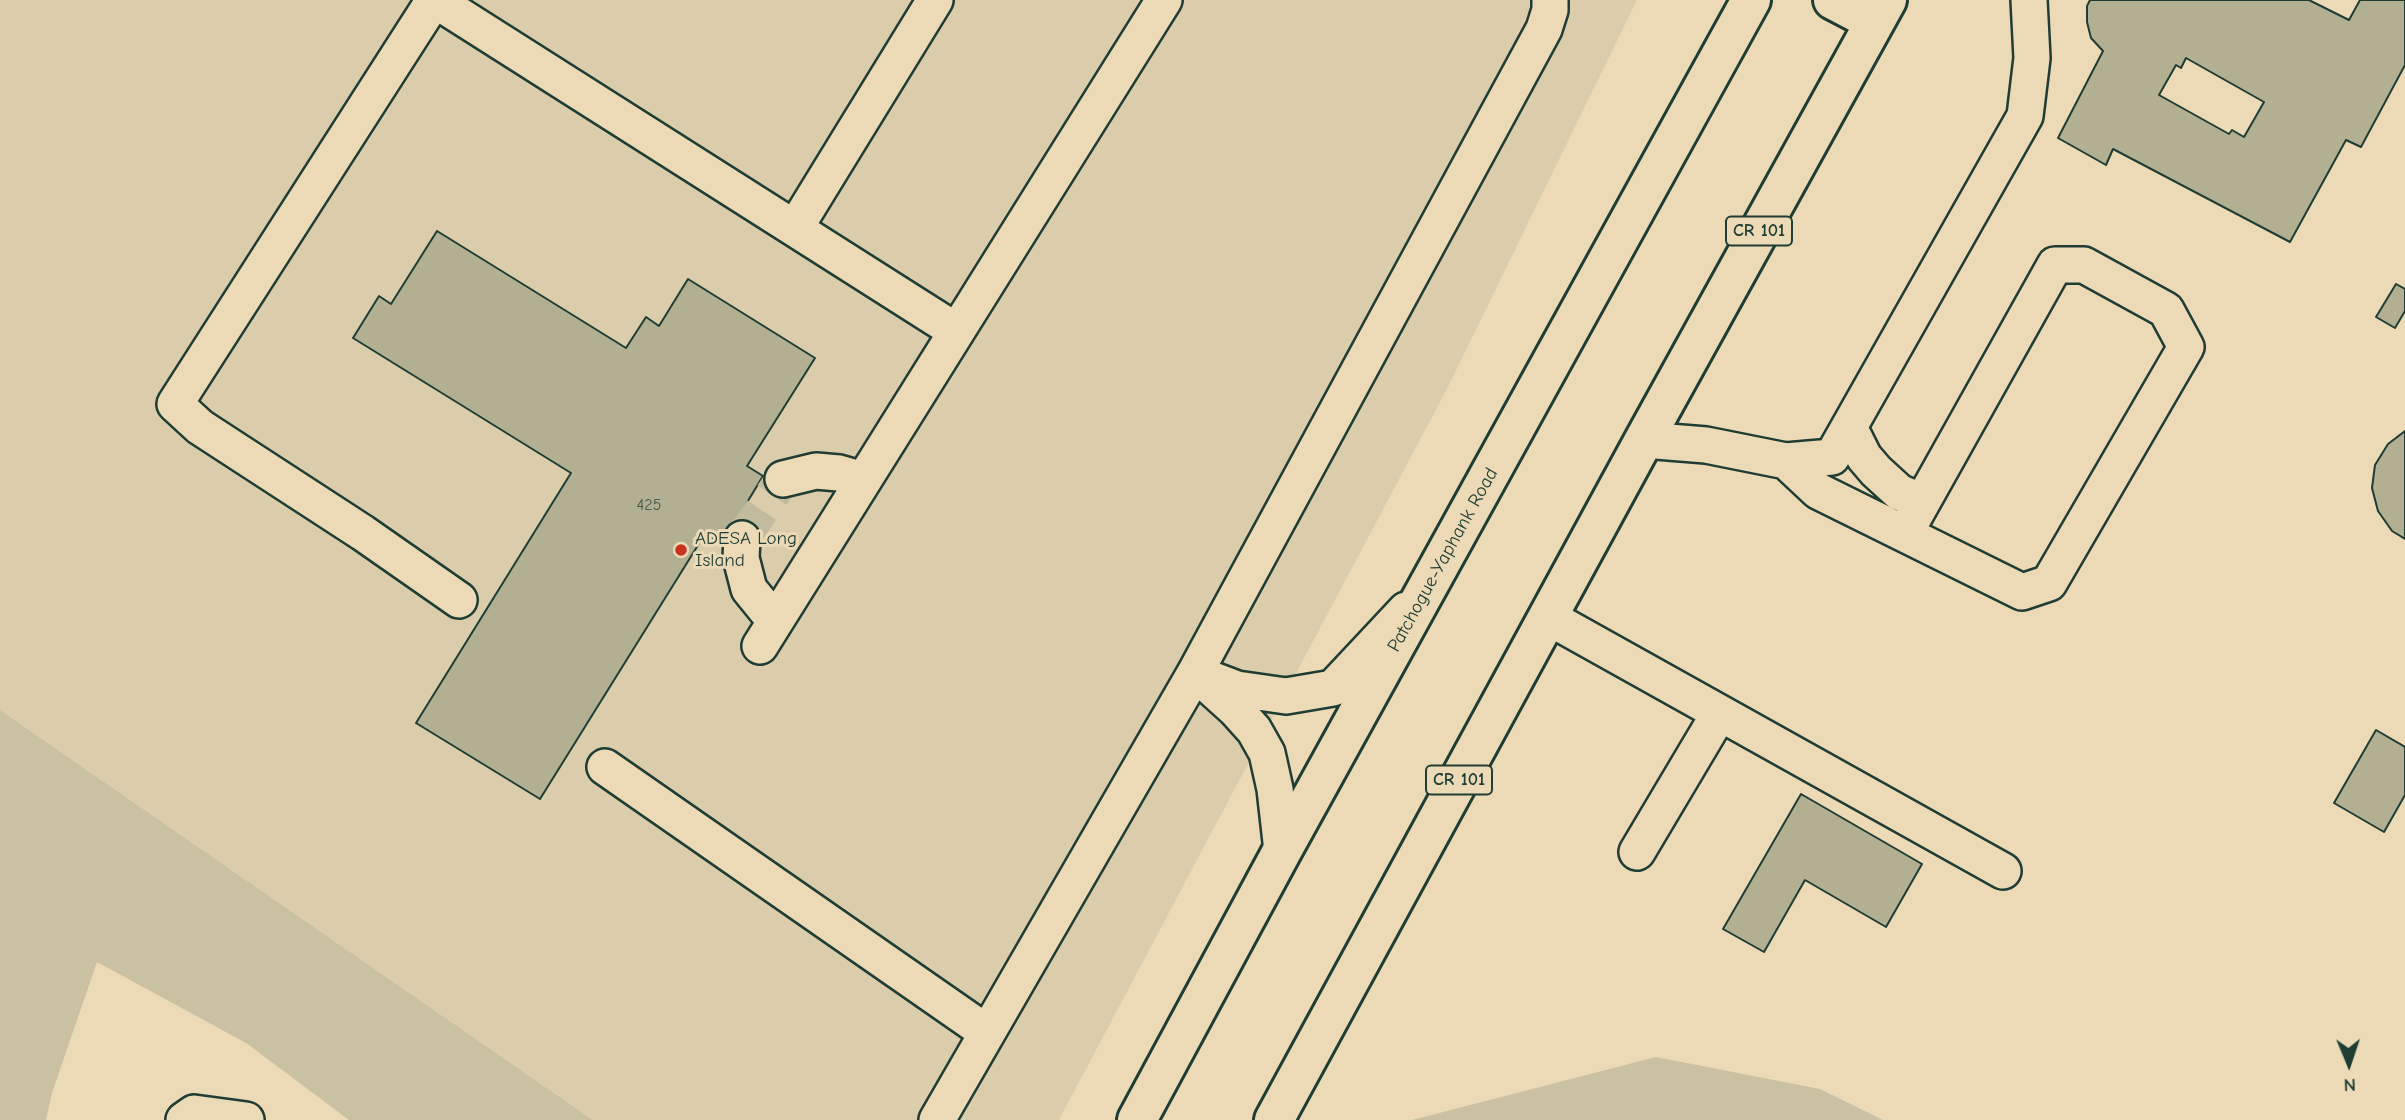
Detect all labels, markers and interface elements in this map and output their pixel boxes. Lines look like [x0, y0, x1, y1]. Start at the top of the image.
road number: CR 101 [1726, 216, 1792, 246]
street label: Patchogue-Yaphank Road [1383, 464, 1503, 656]
house number: 425 [637, 495, 661, 515]
place label: ADESA Long Island [695, 528, 797, 572]
marker: ADESA Long Island [673, 542, 689, 558]
road number: CR 101 [1426, 766, 1492, 794]
north arrow [2314, 1029, 2384, 1099]
text: N [2343, 1074, 2356, 1096]

